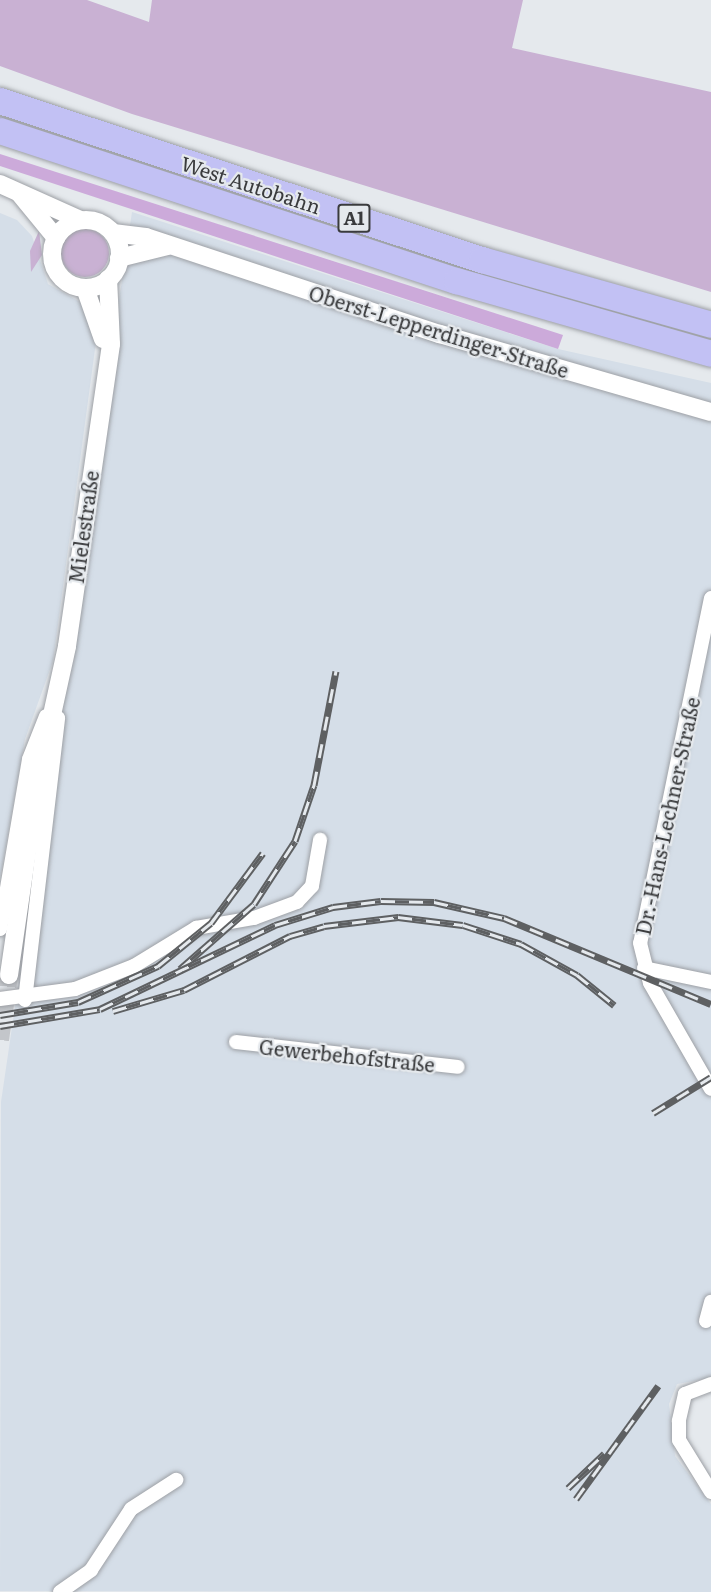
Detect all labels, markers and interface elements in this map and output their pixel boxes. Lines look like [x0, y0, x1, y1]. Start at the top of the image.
street label: West Autobahn [178, 150, 324, 218]
road number: A1 [336, 203, 372, 233]
street label: Oberst-Lepperdinger-Straße [306, 280, 572, 382]
street label: Mielestraße [63, 469, 103, 585]
street label: Dr.-Hans-Lechner-Straße [630, 695, 704, 937]
street label: Gewerbehofstraße [258, 1034, 436, 1076]

